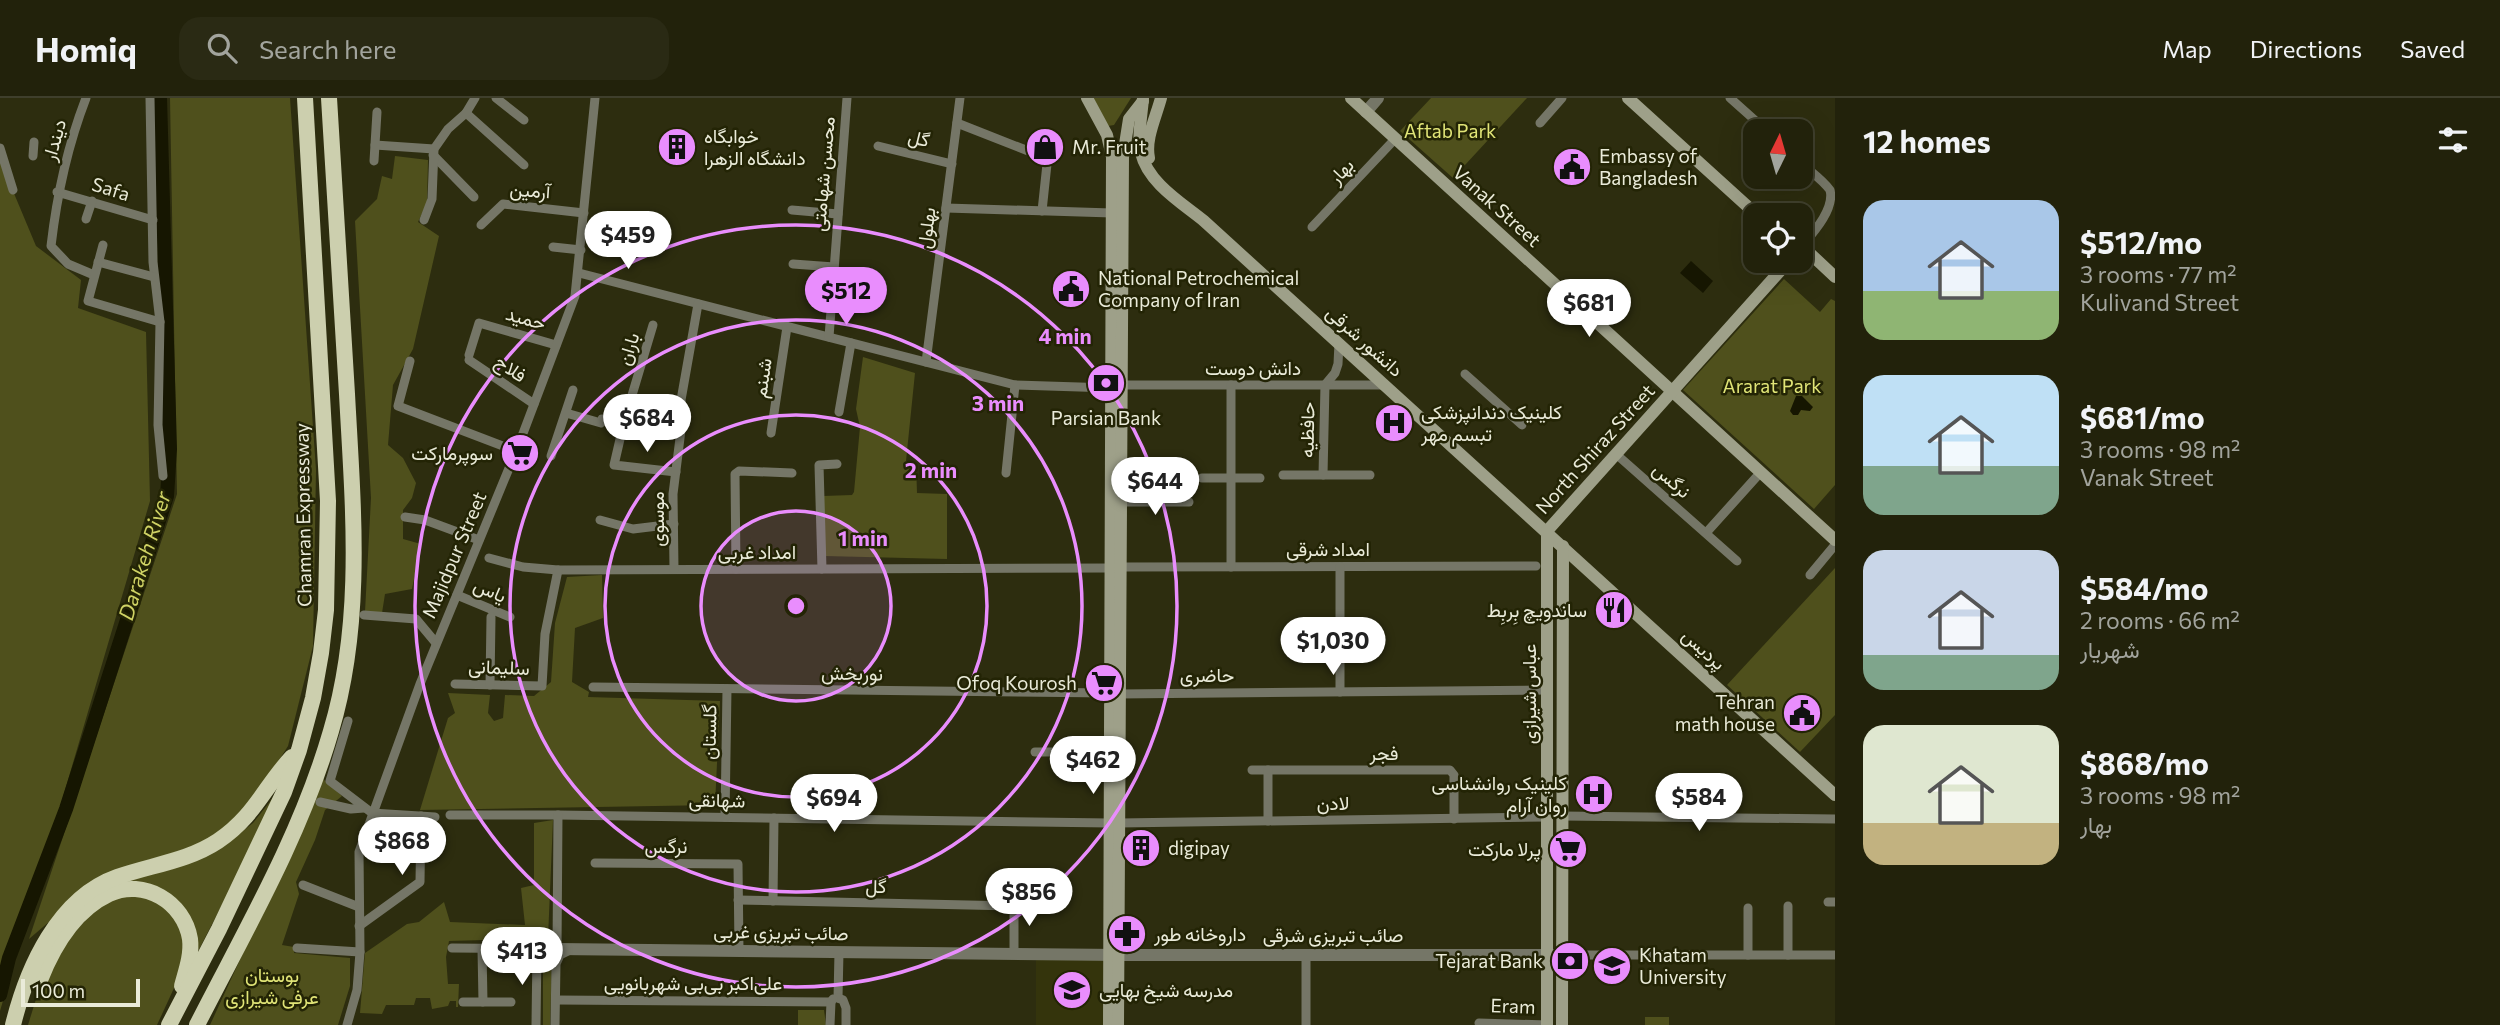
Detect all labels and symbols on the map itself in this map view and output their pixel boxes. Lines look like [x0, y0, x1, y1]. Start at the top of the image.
street label: دیندار [36, 116, 71, 165]
street label: محسن شهامتی [806, 116, 840, 232]
park label: Aftab Park [1404, 119, 1496, 142]
north arrow [1743, 119, 1813, 189]
place label: خوابگاه دانشگاه الزهرا [704, 124, 806, 170]
street label: گل [906, 124, 932, 152]
building icon: خوابگاه دانشگاه الزهرا [656, 126, 698, 168]
shop icon: Mr. Fruit [1024, 126, 1066, 168]
place label: Mr. Fruit [1072, 135, 1147, 158]
place label: Embassy of Bangladesh [1599, 144, 1698, 189]
public building icon: Embassy of Bangladesh [1551, 146, 1593, 188]
street label: بهار [1322, 153, 1359, 190]
street label: Vanak Street [1449, 160, 1546, 251]
street label: Safa [89, 172, 133, 205]
street label: آرمین [509, 177, 553, 204]
street label: بهلول [912, 206, 940, 250]
pin: $459 [587, 212, 669, 271]
place label: National Petrochemical Company of Iran [1098, 266, 1299, 311]
pin: $512 [805, 268, 887, 327]
public building icon: National Petrochemical Company of Iran [1050, 268, 1092, 310]
pin: $681 [1548, 280, 1630, 339]
street label: دانشور شرقی [1321, 300, 1409, 382]
street label: حمید [503, 301, 549, 335]
text: 4 min [1038, 323, 1092, 348]
street label: باران [612, 330, 644, 368]
street label: فلاح [490, 349, 531, 388]
street label: دانش دوست [1205, 356, 1301, 380]
street label: شبنم [747, 357, 778, 400]
bank icon: Parsian Bank [1085, 362, 1127, 404]
park label: Ararat Park [1723, 374, 1821, 397]
street label: North Shiraz Street [1530, 379, 1659, 518]
text: 3 min [972, 390, 1024, 415]
pin: $684 [606, 394, 688, 454]
place label: کلینیک دندانپزشکی تبسم مهر [1420, 400, 1562, 447]
street label: حافظیه [1295, 402, 1319, 458]
hospital icon: کلینیک دندانپزشکی تبسم مهر [1373, 402, 1415, 444]
place label: Parsian Bank [1051, 406, 1161, 429]
street label: Chamran Expressway [289, 423, 316, 607]
supermarket icon: سوپرمارکت [499, 432, 541, 474]
place label: سوپرمارکت [411, 441, 493, 467]
text: 2 min [905, 457, 957, 482]
street label: نرگس [1648, 457, 1696, 503]
pin: $644 [1114, 458, 1196, 517]
water label: Darakeh River [112, 488, 175, 623]
street label: Majidpur Street [416, 488, 491, 622]
street label: موسوی [645, 491, 669, 547]
text: 1 min [838, 525, 888, 550]
street label: امداد شرقی [1286, 537, 1370, 561]
street label: امداد غربی [718, 540, 796, 564]
street label: یاس [470, 572, 510, 608]
restaurant icon: ساندویچ بِربِط [1593, 589, 1635, 631]
centre of rings [784, 594, 808, 618]
place label: ساندویچ بِربِط [1487, 598, 1587, 625]
pin: $1,030 [1276, 618, 1390, 677]
street label: پردیس [1676, 623, 1731, 676]
street label: عباس شیرازی [1517, 644, 1541, 744]
street label: سلیمانی [468, 654, 530, 680]
street label: نوربخش [821, 660, 883, 686]
supermarket icon: Ofoq Kourosh [1083, 662, 1125, 704]
street label: حاضری [1180, 663, 1234, 687]
place label: Ofoq Kourosh [956, 671, 1077, 694]
place label: Tehran math house [1675, 690, 1775, 735]
public building icon: Tehran math house [1781, 692, 1823, 734]
street label: گلستان [697, 704, 720, 760]
pin: $462 [1052, 736, 1134, 796]
street label: فجر [1369, 741, 1398, 765]
place label: کلینیک روانشناسی روان آرام [1432, 771, 1567, 818]
hospital icon: کلینیک روانشناسی روان آرام [1573, 773, 1615, 815]
pin: $694 [793, 774, 875, 834]
pin: $584 [1658, 774, 1740, 833]
street label: شهانقی [688, 788, 746, 812]
street label: لادن [1316, 791, 1350, 814]
pin: $868 [361, 818, 443, 877]
building icon: digipay [1120, 827, 1162, 869]
supermarket icon: پرلا مارکت [1547, 828, 1589, 870]
street label: نرگس [645, 834, 687, 858]
place label: digipay [1168, 836, 1230, 859]
place label: پرلا مارکت [1468, 837, 1541, 863]
pin: $856 [988, 868, 1070, 928]
street label: گل [865, 874, 887, 898]
pharmacy icon: داروخانه طور [1106, 913, 1148, 955]
street label: صائب تبریزی غربی [713, 919, 849, 945]
place label: داروخانه طور [1153, 922, 1246, 946]
street label: صائب تبریزی شرقی [1263, 923, 1403, 947]
pin: $413 [481, 928, 563, 987]
bank icon: Tejarat Bank [1549, 940, 1591, 982]
place label: Khatam University [1639, 943, 1727, 988]
school or university icon: Khatam University [1591, 945, 1633, 987]
place label: Tejarat Bank [1435, 949, 1543, 972]
park label: بوستان عرفی شیرازی [225, 963, 319, 1009]
school or university icon: مدرسه شیخ بهایی [1051, 969, 1093, 1011]
street label: علی‌اکبر بی‌بی شهربانویی [604, 971, 782, 995]
scale bar [21, 976, 140, 1008]
place label: مدرسه شیخ بهایی [1099, 978, 1233, 1004]
street label: Eram [1490, 993, 1536, 1018]

